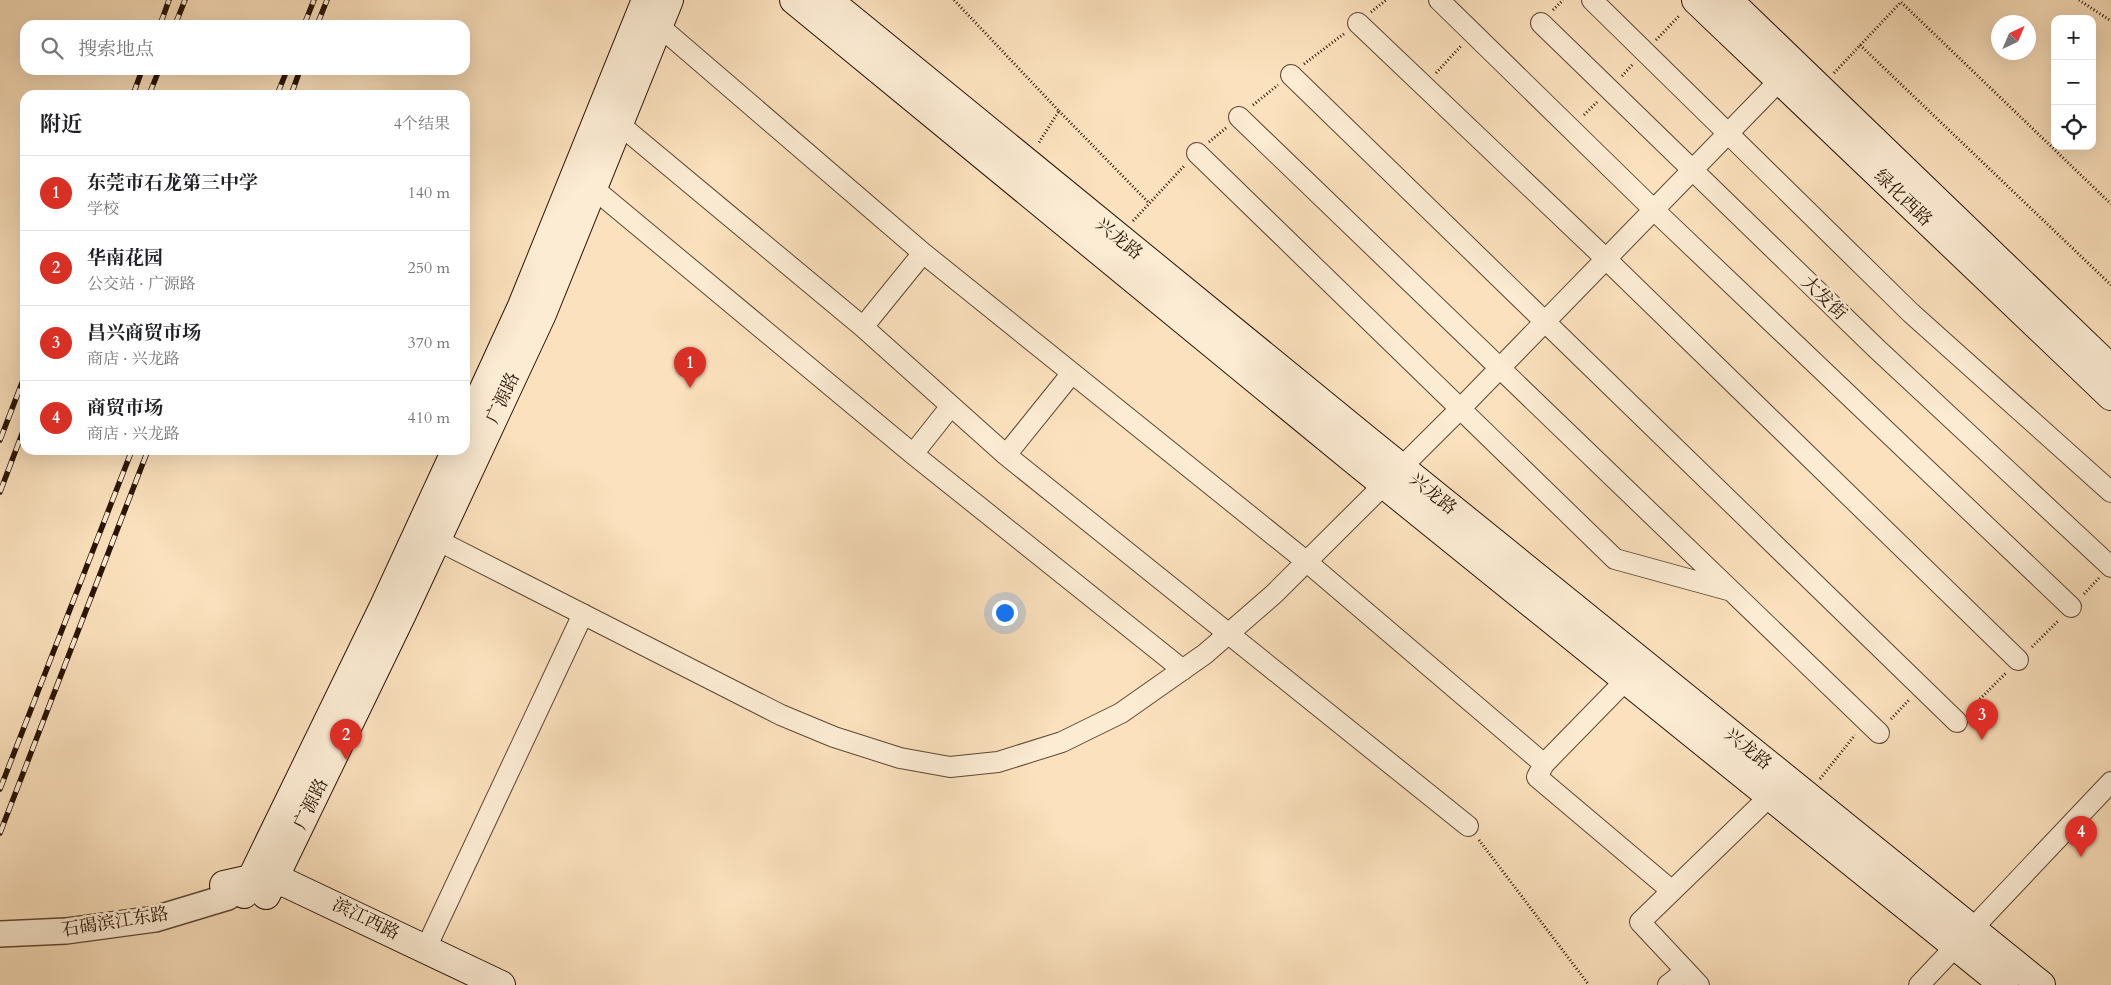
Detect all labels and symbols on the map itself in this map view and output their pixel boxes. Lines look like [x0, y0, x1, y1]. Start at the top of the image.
north arrow [1991, 15, 2036, 60]
street label: 绿化西路 [1868, 164, 1938, 232]
street label: 兴龙路 [1090, 212, 1148, 266]
street label: 大发街 [1796, 270, 1852, 326]
pin: 1 [674, 347, 706, 388]
street label: 广源路 [480, 368, 526, 428]
street label: 兴龙路 [1404, 467, 1462, 521]
your location [992, 600, 1018, 626]
pin: 3 [1966, 699, 1998, 740]
pin: 2 [330, 719, 362, 760]
street label: 兴龙路 [1719, 722, 1777, 776]
street label: 广源路 [288, 774, 334, 834]
pin: 4 [2065, 816, 2097, 857]
street label: 滨江西路 [328, 892, 404, 946]
street label: 石碣滨江东路 [60, 901, 170, 943]

